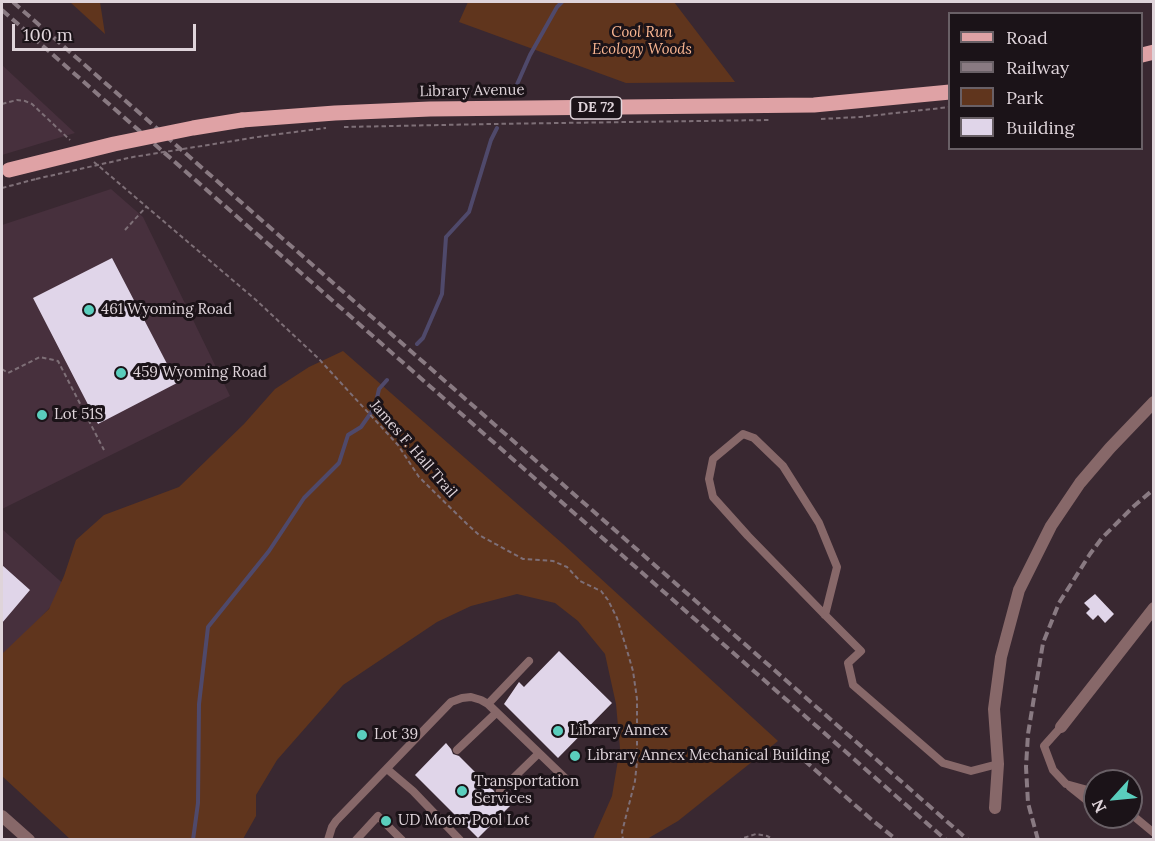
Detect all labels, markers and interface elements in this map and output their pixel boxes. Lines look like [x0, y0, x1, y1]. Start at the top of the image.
scale bar [15, 12, 200, 50]
legend [948, 12, 1143, 150]
text: 100 m [23, 23, 73, 46]
park label: Cool Run Ecology Woods [592, 24, 692, 59]
text: Road [1006, 26, 1048, 49]
text: Railway [1006, 56, 1069, 79]
street label: Library Avenue [419, 81, 525, 101]
text: Park [1006, 86, 1043, 109]
road number: DE 72 [570, 97, 622, 119]
text: Building [1006, 116, 1074, 139]
place label: 461 Wyoming Road [101, 301, 232, 319]
marker: 461 Wyoming Road [82, 303, 96, 317]
place label: 459 Wyoming Road [133, 364, 267, 382]
marker: 459 Wyoming Road [114, 366, 128, 380]
street label: James F. Hall Trail [366, 396, 460, 502]
place label: Lot 51S [54, 406, 103, 424]
marker: Lot 51S [35, 408, 49, 422]
place label: Library Annex [570, 722, 668, 740]
marker: Library Annex [551, 724, 565, 738]
place label: Lot 39 [374, 726, 418, 744]
marker: Lot 39 [355, 728, 369, 742]
place label: Library Annex Mechanical Building [587, 747, 829, 765]
marker: Library Annex Mechanical Building [568, 749, 582, 763]
north arrow [1083, 769, 1143, 829]
place label: Transportation Services [474, 773, 579, 808]
marker: Transportation Services [455, 784, 469, 798]
text: N [1087, 796, 1110, 816]
place label: UD Motor Pool Lot [398, 812, 530, 830]
marker: UD Motor Pool Lot [379, 814, 393, 828]

